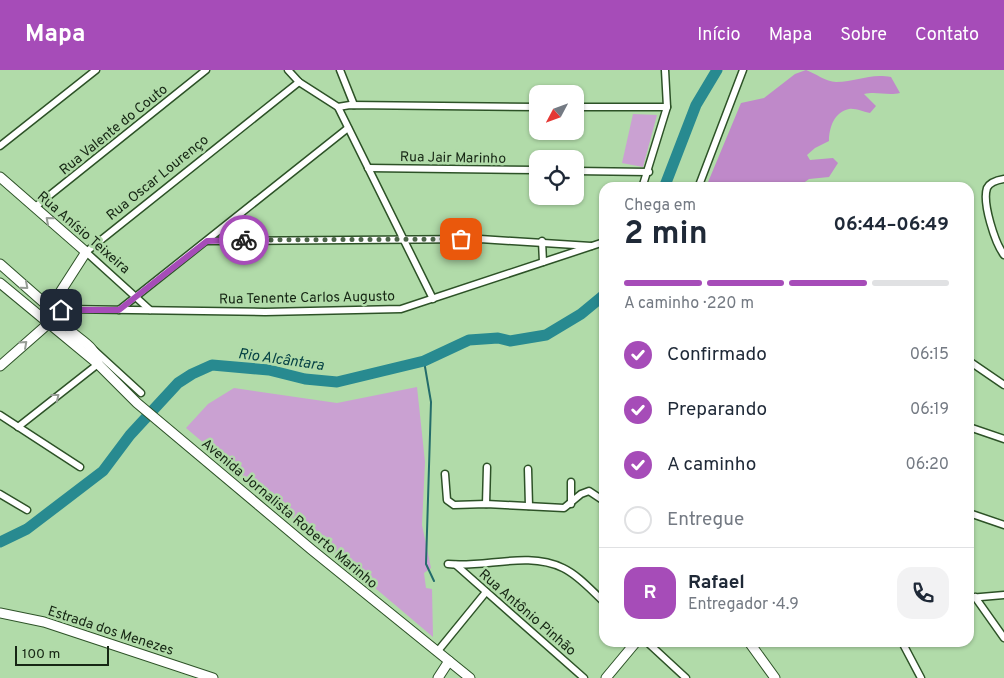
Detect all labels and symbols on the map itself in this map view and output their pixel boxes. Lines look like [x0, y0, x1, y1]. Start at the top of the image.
street label: Rua Valente do Couto [56, 81, 172, 179]
north arrow [529, 85, 584, 140]
street label: Rua Oscar Lourenço [103, 132, 213, 225]
street label: Rua Jair Marinho [400, 149, 506, 168]
street label: Rua Anísio Teixeira [33, 188, 133, 278]
courier [219, 215, 269, 265]
one-way arrow [46, 216, 55, 225]
pin [440, 218, 482, 260]
one-way arrow [20, 280, 29, 289]
street label: Rua Tenente Carlos Augusto [219, 288, 395, 309]
pin [40, 289, 82, 331]
one-way arrow [19, 341, 28, 350]
water label: Rio Alcântara [237, 345, 325, 376]
one-way arrow [50, 394, 59, 402]
street label: Avenida Jornalista Roberto Marinho [198, 435, 381, 593]
street label: Rua Antônio Pinhão [475, 566, 579, 660]
street label: Estrada dos Menezes [45, 603, 176, 660]
scale bar [15, 643, 109, 666]

